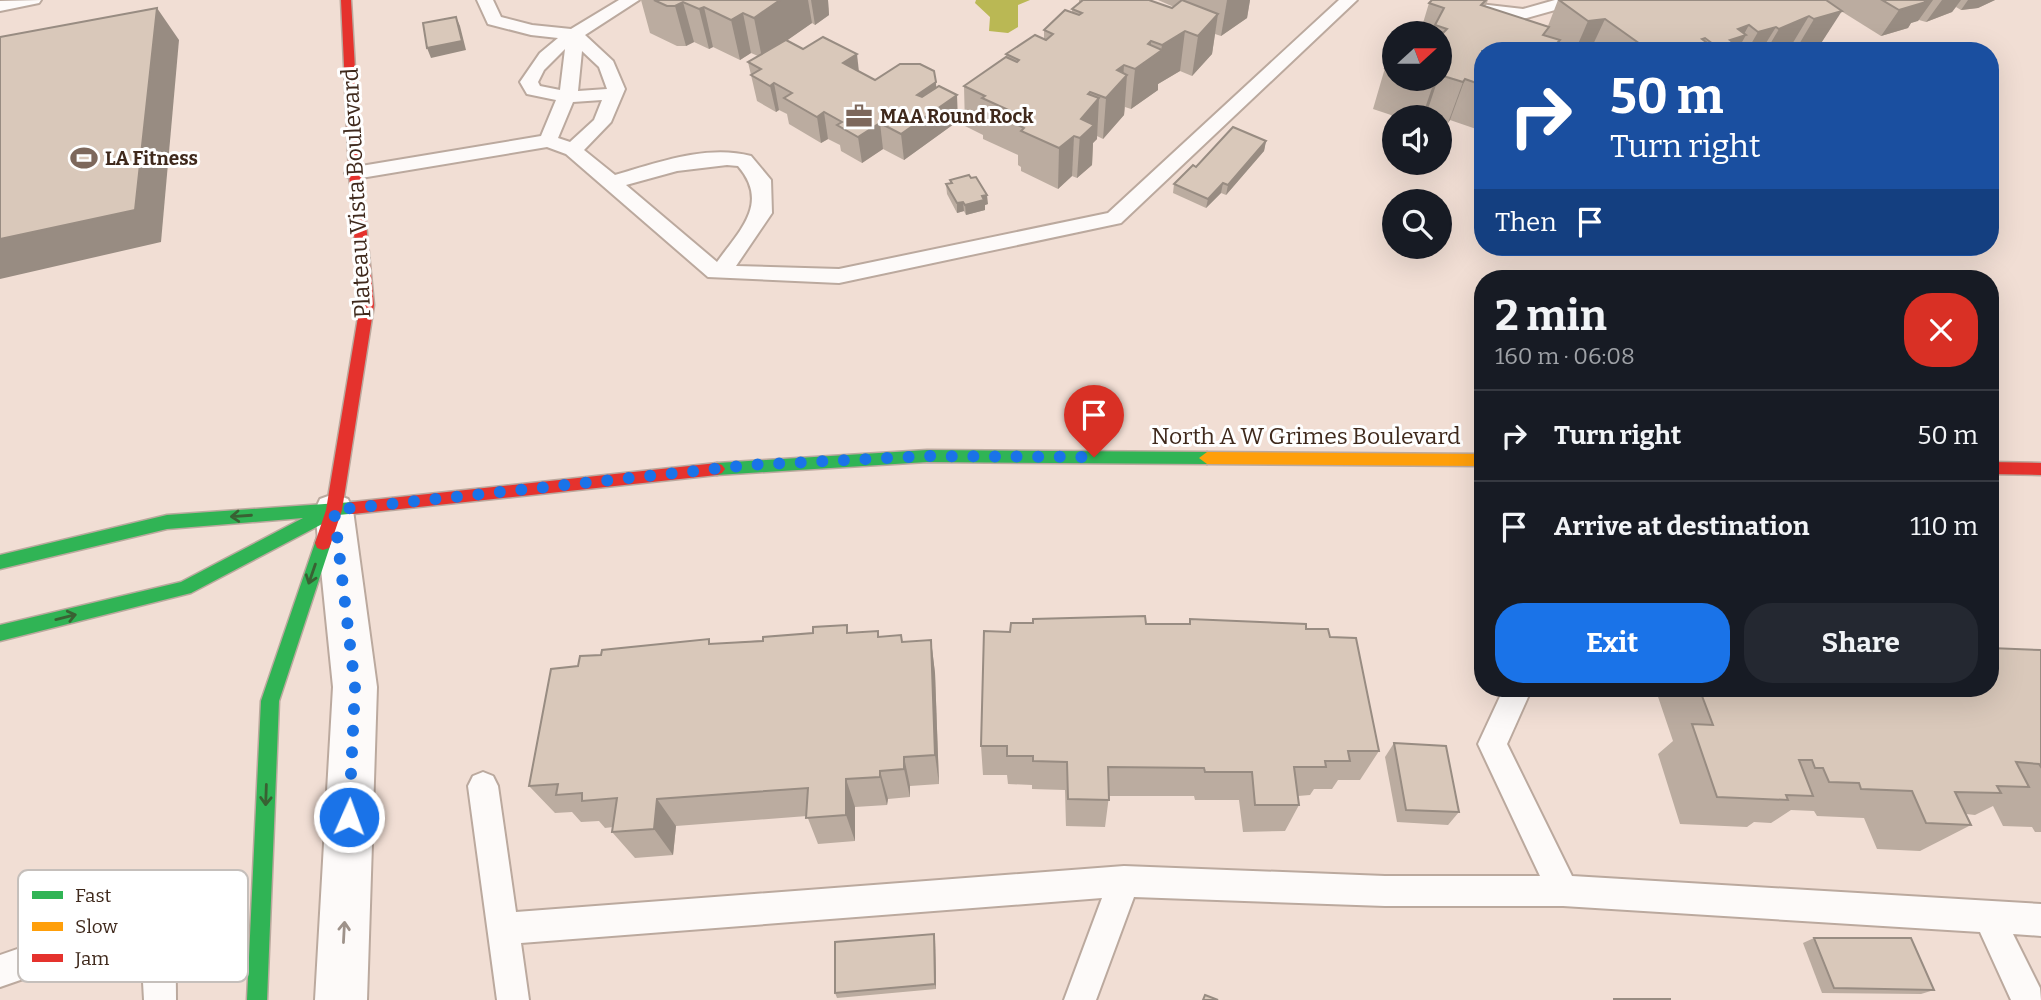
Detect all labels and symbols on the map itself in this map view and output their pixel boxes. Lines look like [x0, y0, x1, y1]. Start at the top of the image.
north arrow [1382, 21, 1452, 91]
street label: Plateau Vista Boulevard [335, 67, 377, 319]
office icon: MAA Round Rock [844, 101, 874, 131]
place label: MAA Round Rock [880, 105, 1034, 128]
sports icon: LA Fitness [69, 143, 99, 173]
place label: LA Fitness [105, 147, 198, 170]
pin [1064, 385, 1124, 457]
street label: North A W Grimes Boulevard [1151, 422, 1461, 450]
one-way arrow [230, 510, 253, 523]
one-way arrow [305, 563, 317, 585]
one-way arrow [54, 610, 77, 623]
position arrow [312, 780, 386, 854]
one-way arrow [259, 783, 272, 806]
legend [18, 870, 248, 982]
text: Fast [75, 884, 112, 907]
text: Slow [75, 915, 118, 938]
one-way arrow [338, 921, 351, 944]
text: Jam [74, 947, 109, 970]

